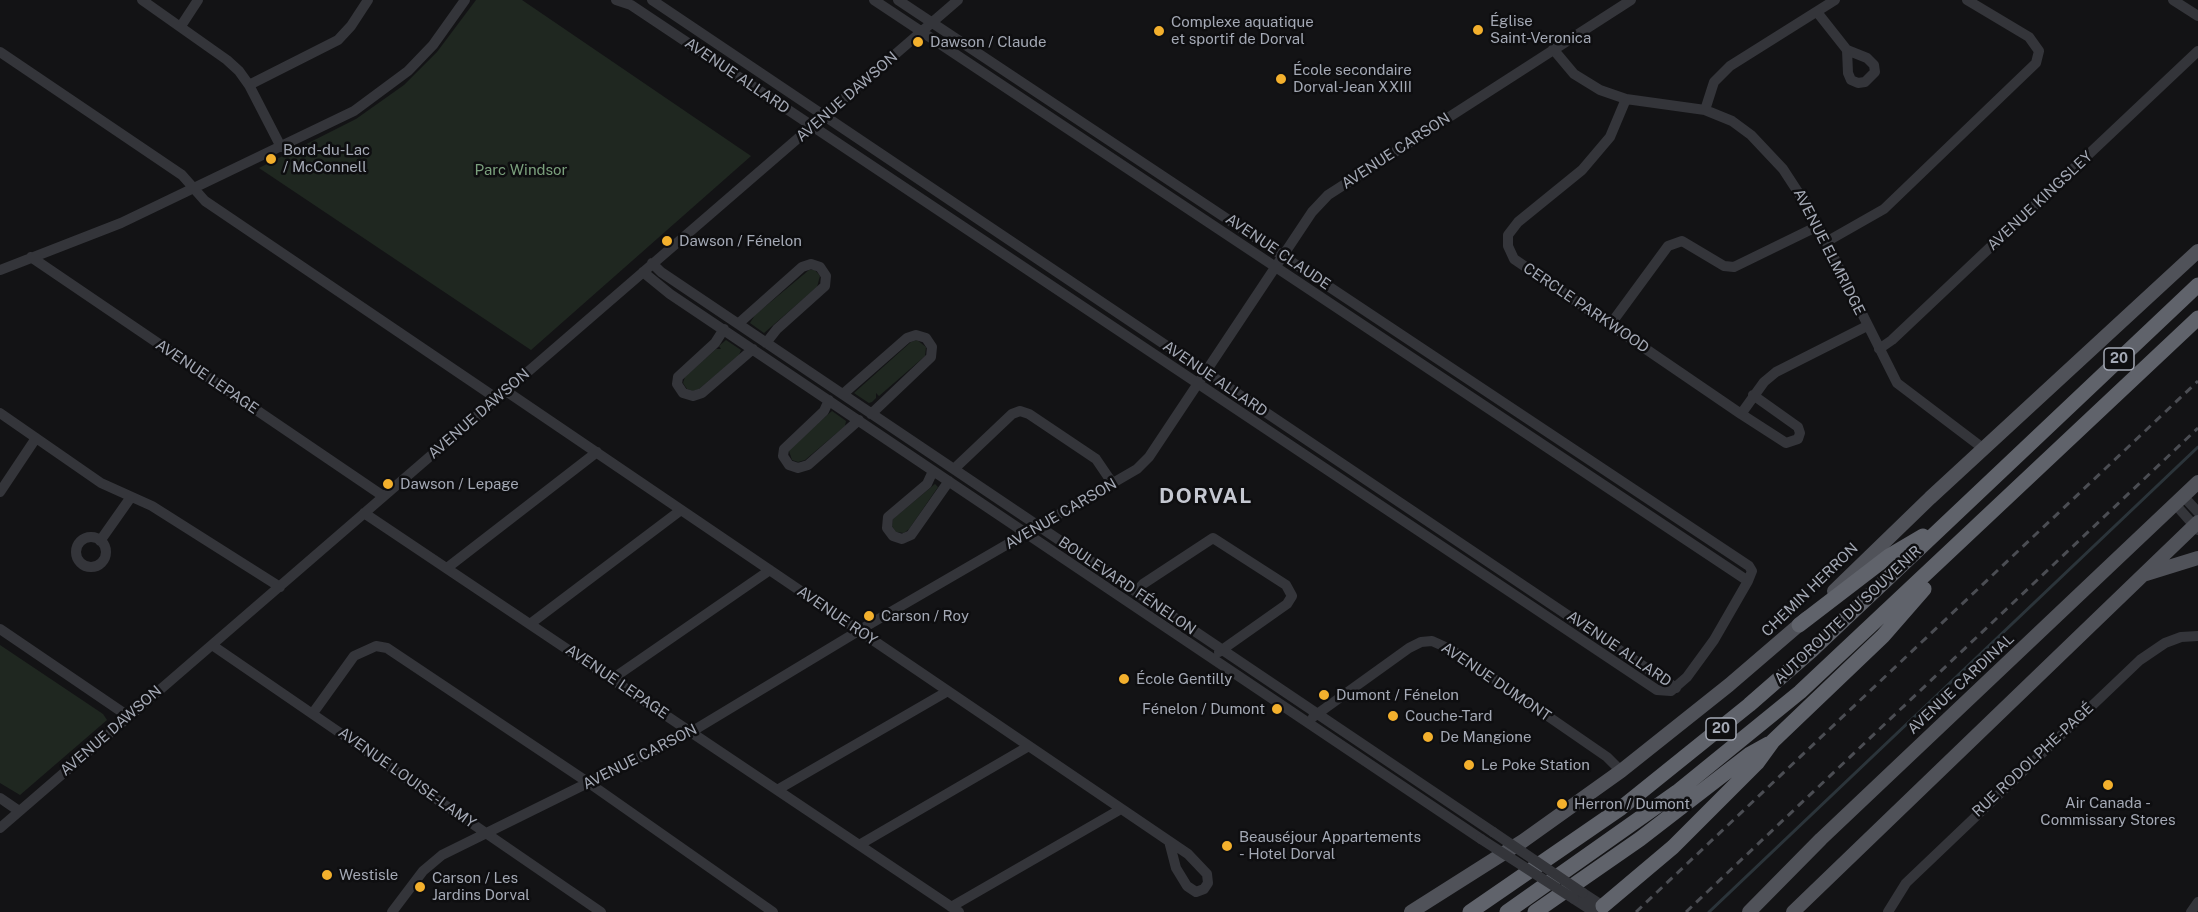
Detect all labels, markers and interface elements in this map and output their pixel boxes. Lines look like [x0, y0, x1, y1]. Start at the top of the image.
place label: Église Saint-Veronica [1490, 12, 1591, 47]
place label: Complexe aquatique et sportif de Dorval [1171, 13, 1314, 48]
marker: Église Saint-Veronica [1471, 23, 1485, 37]
marker: Complexe aquatique et sportif de Dorval [1152, 24, 1166, 38]
place label: Dawson / Claude [930, 33, 1047, 51]
street label: AVENUE ALLARD [681, 34, 793, 118]
marker: Dawson / Claude [911, 35, 925, 49]
street label: AVENUE DAWSON [793, 48, 901, 146]
place label: École secondaire Dorval-Jean XXIII [1293, 61, 1412, 96]
marker: École secondaire Dorval-Jean XXIII [1274, 72, 1288, 86]
street label: AVENUE CARSON [1338, 109, 1454, 193]
place label: Bord-du-Lac / McConnell [283, 141, 370, 176]
street label: AVENUE KINGSLEY [1984, 148, 2096, 254]
marker: Bord-du-Lac / McConnell [264, 152, 278, 166]
park label: Parc Windsor [475, 161, 567, 179]
street label: AVENUE ELMRIDGE [1789, 186, 1869, 318]
street label: AVENUE CLAUDE [1222, 210, 1334, 294]
place label: Dawson / Fénelon [679, 232, 802, 250]
marker: Dawson / Fénelon [660, 234, 674, 248]
street label: CERCLE PARKWOOD [1520, 259, 1652, 357]
street label: AVENUE LEPAGE [152, 336, 262, 418]
street label: AVENUE ALLARD [1159, 337, 1271, 421]
road number: 20 [2104, 348, 2134, 370]
street label: AVENUE DAWSON [425, 365, 533, 463]
place label: Dawson / Lepage [400, 475, 519, 493]
street label: AVENUE CARSON [1002, 475, 1120, 553]
marker: Dawson / Lepage [381, 477, 395, 491]
district label: DORVAL [1159, 484, 1253, 510]
street label: BOULEVARD FÉNELON [1055, 533, 1199, 639]
street label: CHEMIN HERRON [1758, 539, 1862, 641]
street label: AUTOROUTE DU SOUVENIR [1771, 542, 1925, 688]
street label: AVENUE ROY [793, 583, 881, 649]
place label: Carson / Roy [881, 607, 969, 625]
street label: AVENUE ALLARD [1563, 607, 1675, 691]
marker: Carson / Roy [862, 609, 876, 623]
street label: AVENUE CARDINAL [1904, 630, 2018, 738]
street label: AVENUE DUMONT [1438, 639, 1554, 725]
street label: AVENUE LEPAGE [562, 641, 672, 723]
place label: École Gentilly [1136, 670, 1232, 688]
marker: École Gentilly [1117, 672, 1131, 686]
street label: AVENUE DAWSON [57, 682, 165, 780]
place label: Dumont / Fénelon [1336, 686, 1459, 704]
marker: Dumont / Fénelon [1317, 688, 1331, 702]
street label: RUE RODOLPHE-PAGÉ [1969, 699, 2097, 821]
place label: Fénelon / Dumont [1142, 700, 1265, 718]
marker: Fénelon / Dumont [1270, 702, 1284, 716]
place label: Couche-Tard [1405, 707, 1493, 725]
marker: Couche-Tard [1386, 709, 1400, 723]
road number: 20 [1706, 718, 1736, 740]
street label: AVENUE CARSON [580, 720, 700, 794]
street label: AVENUE LOUISE-LAMY [335, 724, 479, 832]
place label: De Mangione [1440, 728, 1531, 746]
marker: De Mangione [1421, 730, 1435, 744]
place label: Le Poke Station [1481, 756, 1590, 774]
marker: Le Poke Station [1462, 758, 1476, 772]
marker: Air Canada - Commissary Stores [2101, 778, 2115, 792]
place label: Air Canada - Commissary Stores [2040, 794, 2176, 829]
place label: Herron / Dumont [1574, 795, 1690, 813]
marker: Herron / Dumont [1555, 797, 1569, 811]
place label: Beauséjour Appartements - Hotel Dorval [1239, 828, 1421, 863]
marker: Beauséjour Appartements - Hotel Dorval [1220, 839, 1234, 853]
place label: Westisle [339, 866, 398, 884]
marker: Westisle [320, 868, 334, 882]
place label: Carson / Les Jardins Dorval [432, 869, 530, 904]
marker: Carson / Les Jardins Dorval [413, 880, 427, 894]

